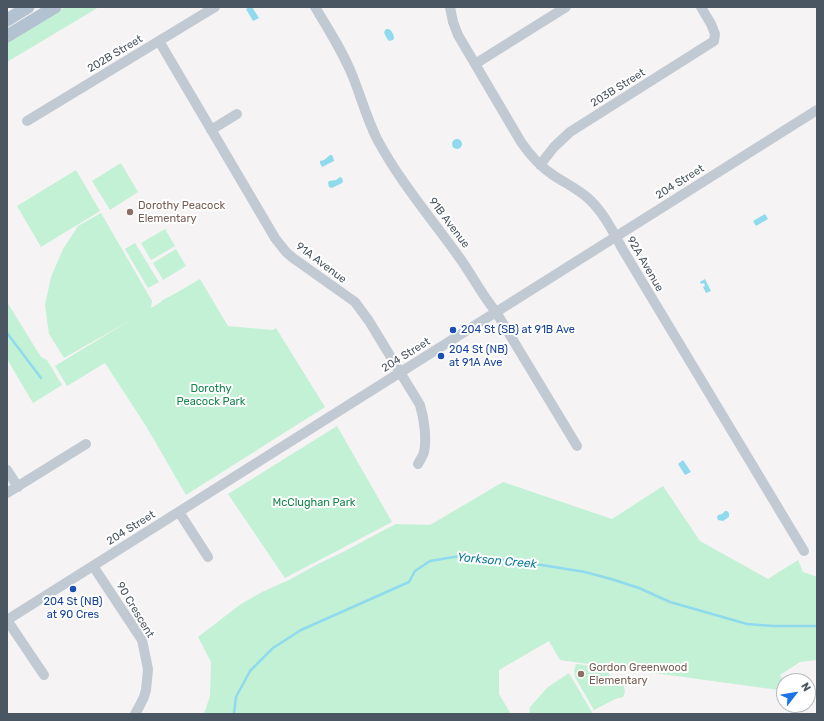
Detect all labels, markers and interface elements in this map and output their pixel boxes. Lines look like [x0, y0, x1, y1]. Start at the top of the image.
street label: 202B Street [85, 32, 145, 76]
street label: 203B Street [588, 66, 648, 110]
street label: 204 Street [653, 162, 707, 202]
street label: 91B Avenue [426, 195, 472, 251]
place label: Dorothy Peacock Elementary [138, 199, 225, 225]
marker: Dorothy Peacock Elementary [125, 207, 135, 217]
street label: 92A Avenue [624, 234, 666, 294]
street label: 91A Avenue [293, 240, 349, 286]
place label: 204 St (SB) at 91B Ave [461, 323, 575, 337]
marker: 204 St (SB) at 91B Ave [448, 325, 458, 335]
street label: 204 Street [379, 335, 433, 375]
place label: 204 St (NB) at 91A Ave [449, 343, 508, 369]
marker: 204 St (NB) at 91A Ave [436, 351, 446, 361]
park label: Dorothy Peacock Park [177, 382, 245, 408]
park label: McClughan Park [272, 496, 356, 510]
street label: 204 Street [104, 508, 158, 548]
water label: Yorkson Creek [457, 550, 537, 572]
street label: 90 Crescent [113, 580, 157, 640]
marker: 204 St (NB) at 90 Cres [68, 584, 78, 594]
place label: 204 St (NB) at 90 Cres [44, 595, 102, 621]
place label: Gordon Greenwood Elementary [589, 661, 687, 687]
marker: Gordon Greenwood Elementary [576, 669, 586, 679]
north arrow [776, 673, 816, 713]
text: N [798, 680, 813, 694]

